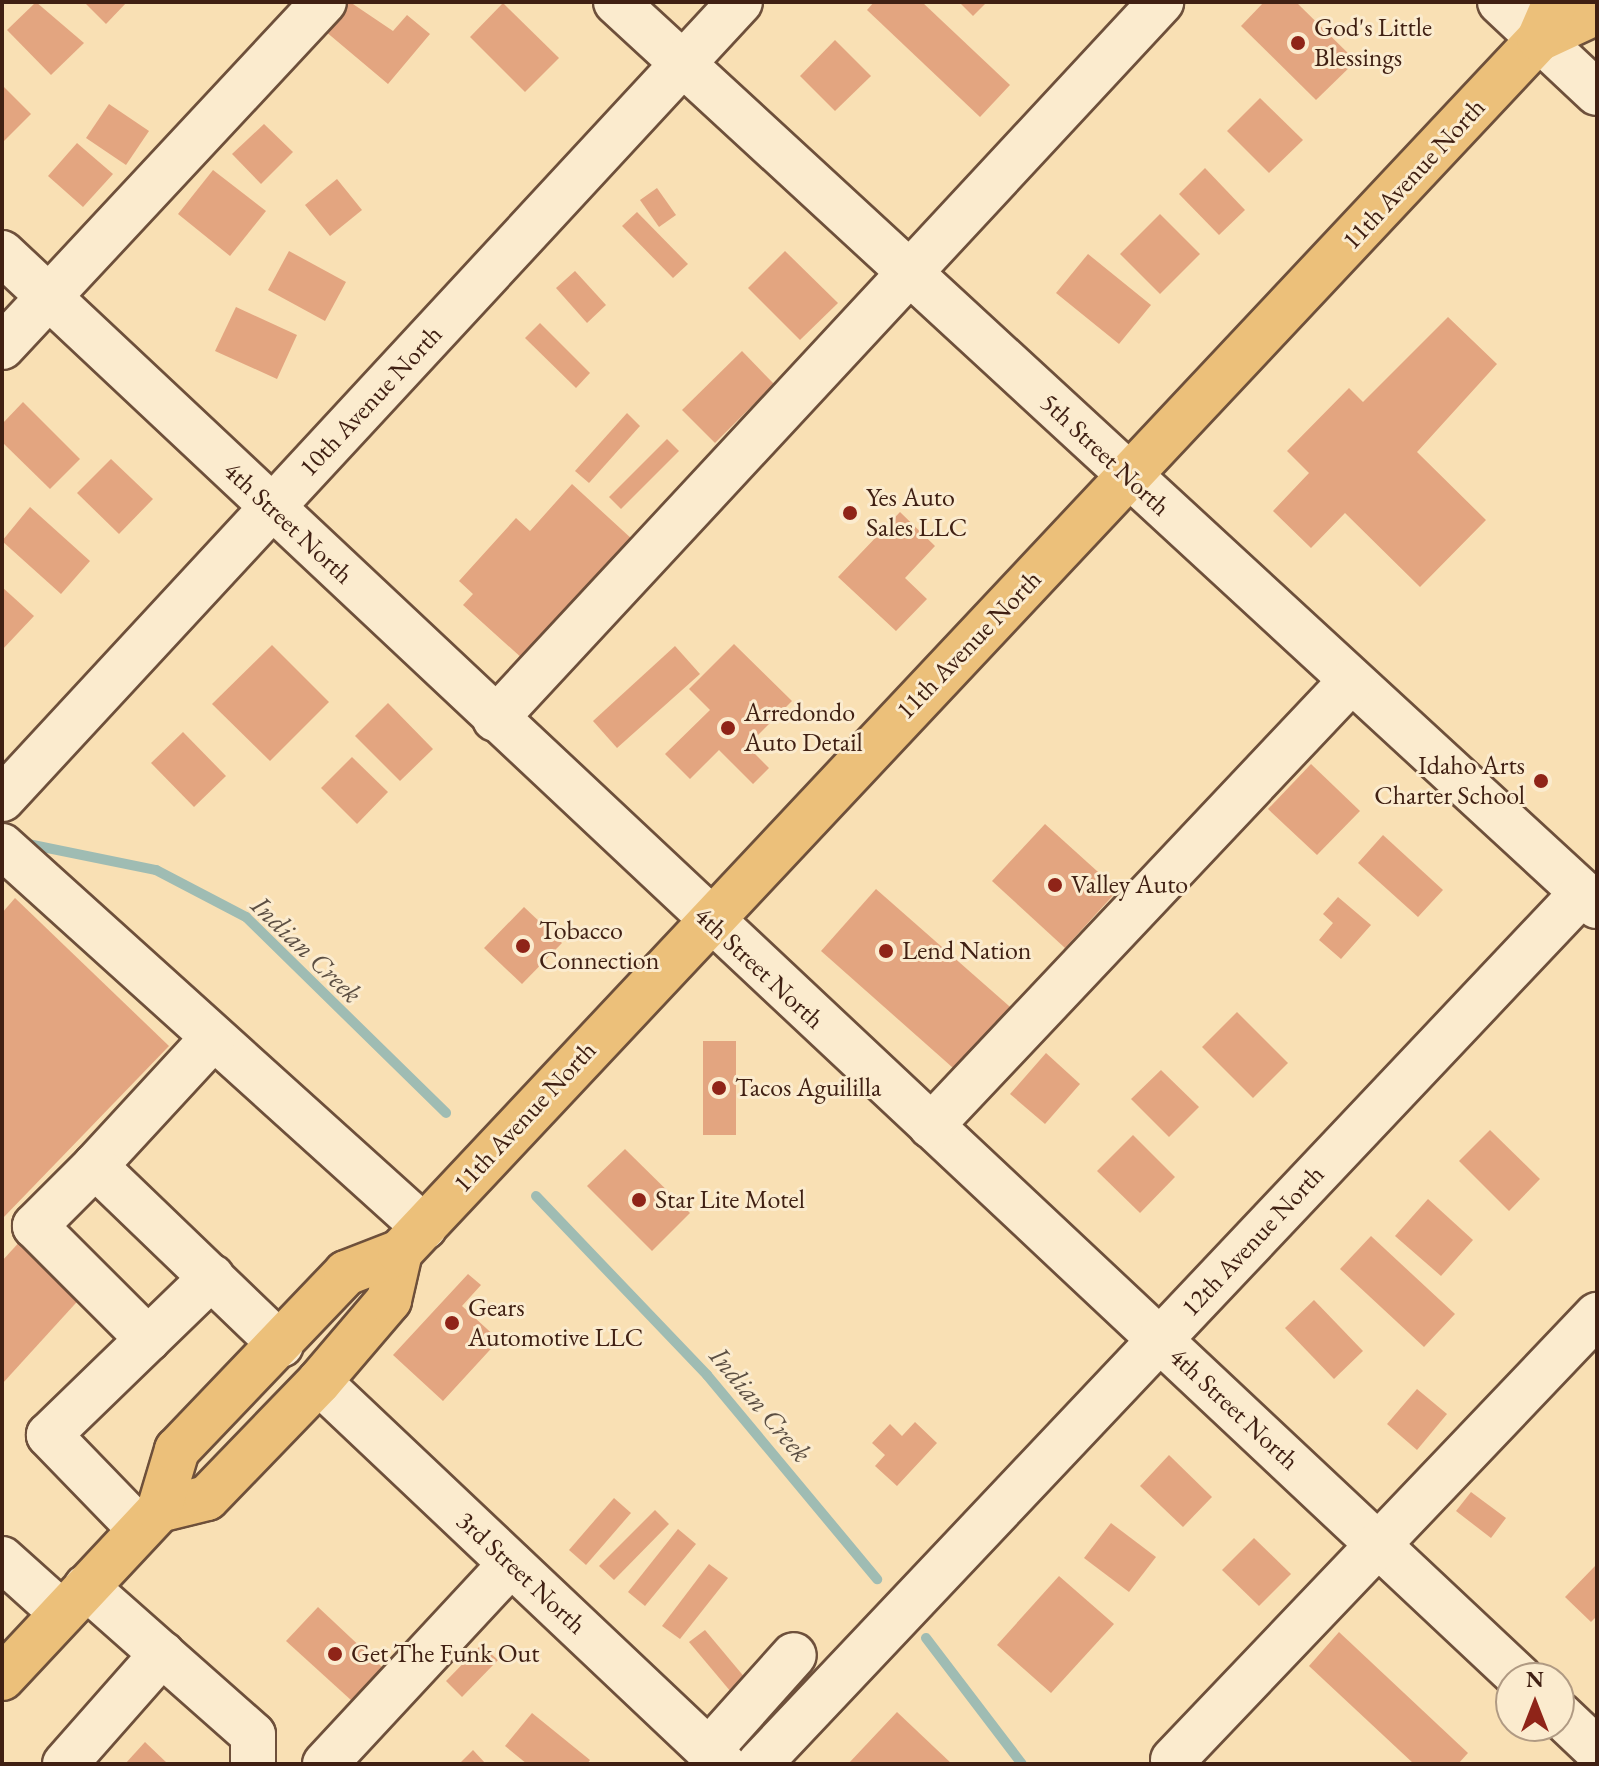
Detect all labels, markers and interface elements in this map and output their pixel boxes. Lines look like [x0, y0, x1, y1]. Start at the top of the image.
place label: God's Little Blessings [1314, 12, 1432, 74]
marker: God's Little Blessings [1289, 34, 1307, 52]
street label: 11th Avenue North [1336, 92, 1492, 256]
street label: 10th Avenue North [293, 319, 449, 483]
street label: 5th Street North [1034, 387, 1176, 523]
street label: 4th Street North [217, 455, 359, 591]
place label: Yes Auto Sales LLC [866, 482, 967, 544]
marker: Yes Auto Sales LLC [841, 504, 859, 522]
street label: 11th Avenue North [890, 564, 1048, 726]
place label: Arredondo Auto Detail [744, 697, 863, 758]
marker: Arredondo Auto Detail [719, 719, 737, 737]
place label: Idaho Arts Charter School [1374, 750, 1525, 812]
marker: Idaho Arts Charter School [1532, 772, 1550, 790]
place label: Valley Auto [1071, 869, 1188, 901]
marker: Valley Auto [1046, 876, 1064, 894]
water label: Indian Creek [245, 888, 369, 1010]
street label: 4th Street North [688, 900, 830, 1036]
place label: Tobacco Connection [539, 915, 659, 976]
place label: Lend Nation [902, 935, 1032, 967]
marker: Tobacco Connection [514, 937, 532, 955]
marker: Lend Nation [877, 942, 895, 960]
street label: 11th Avenue North [447, 1035, 603, 1199]
place label: Tacos Aguililla [735, 1072, 881, 1104]
marker: Tacos Aguililla [710, 1079, 728, 1097]
street label: 12th Avenue North [1175, 1159, 1331, 1323]
place label: Star Lite Motel [655, 1184, 805, 1216]
marker: Star Lite Motel [630, 1191, 648, 1209]
place label: Gears Automotive LLC [468, 1292, 643, 1354]
marker: Gears Automotive LLC [443, 1314, 461, 1332]
water label: Indian Creek [703, 1339, 819, 1469]
street label: 4th Street North [1163, 1341, 1305, 1477]
street label: 3rd Street North [450, 1505, 592, 1641]
place label: Get The Funk Out [351, 1638, 539, 1670]
marker: Get The Funk Out [326, 1645, 344, 1663]
north arrow [1495, 1662, 1575, 1742]
text: N [1526, 1665, 1544, 1694]

